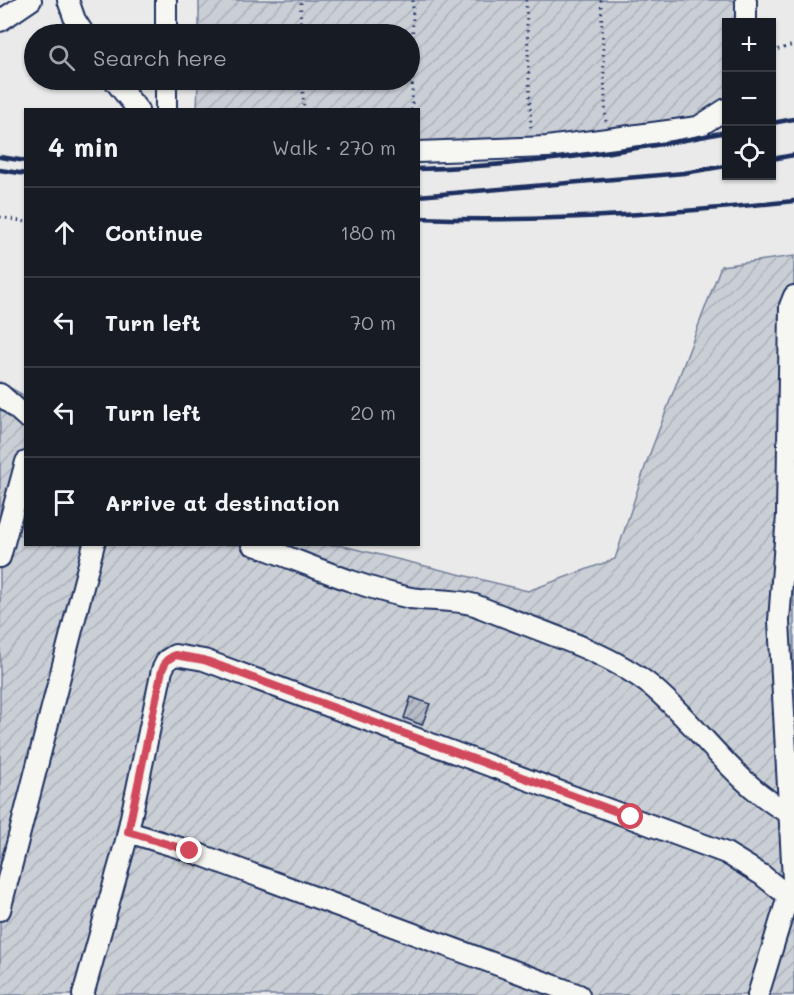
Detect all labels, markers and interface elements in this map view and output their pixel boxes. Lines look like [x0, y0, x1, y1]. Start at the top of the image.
map controls [722, 18, 776, 180]
button: + [722, 18, 776, 72]
search box [24, 24, 420, 90]
icon: search [45, 41, 78, 74]
text: Search here [93, 43, 227, 72]
button: − [722, 72, 776, 126]
button: locate [722, 126, 776, 180]
text: 4 min [48, 130, 118, 164]
text: Walk · 270 m [272, 134, 396, 160]
icon: ahead [48, 216, 81, 249]
text: Continue [105, 218, 203, 247]
text: 180 m [340, 219, 396, 245]
icon: left [48, 306, 81, 339]
text: Turn left [105, 308, 201, 337]
text: 70 m [350, 309, 396, 335]
icon: left [48, 396, 81, 429]
text: Turn left [105, 398, 201, 427]
text: 20 m [350, 399, 396, 425]
icon: arrive [48, 486, 81, 519]
text: Arrive at destination [105, 488, 340, 517]
route start [617, 803, 643, 829]
route end [176, 837, 202, 863]

